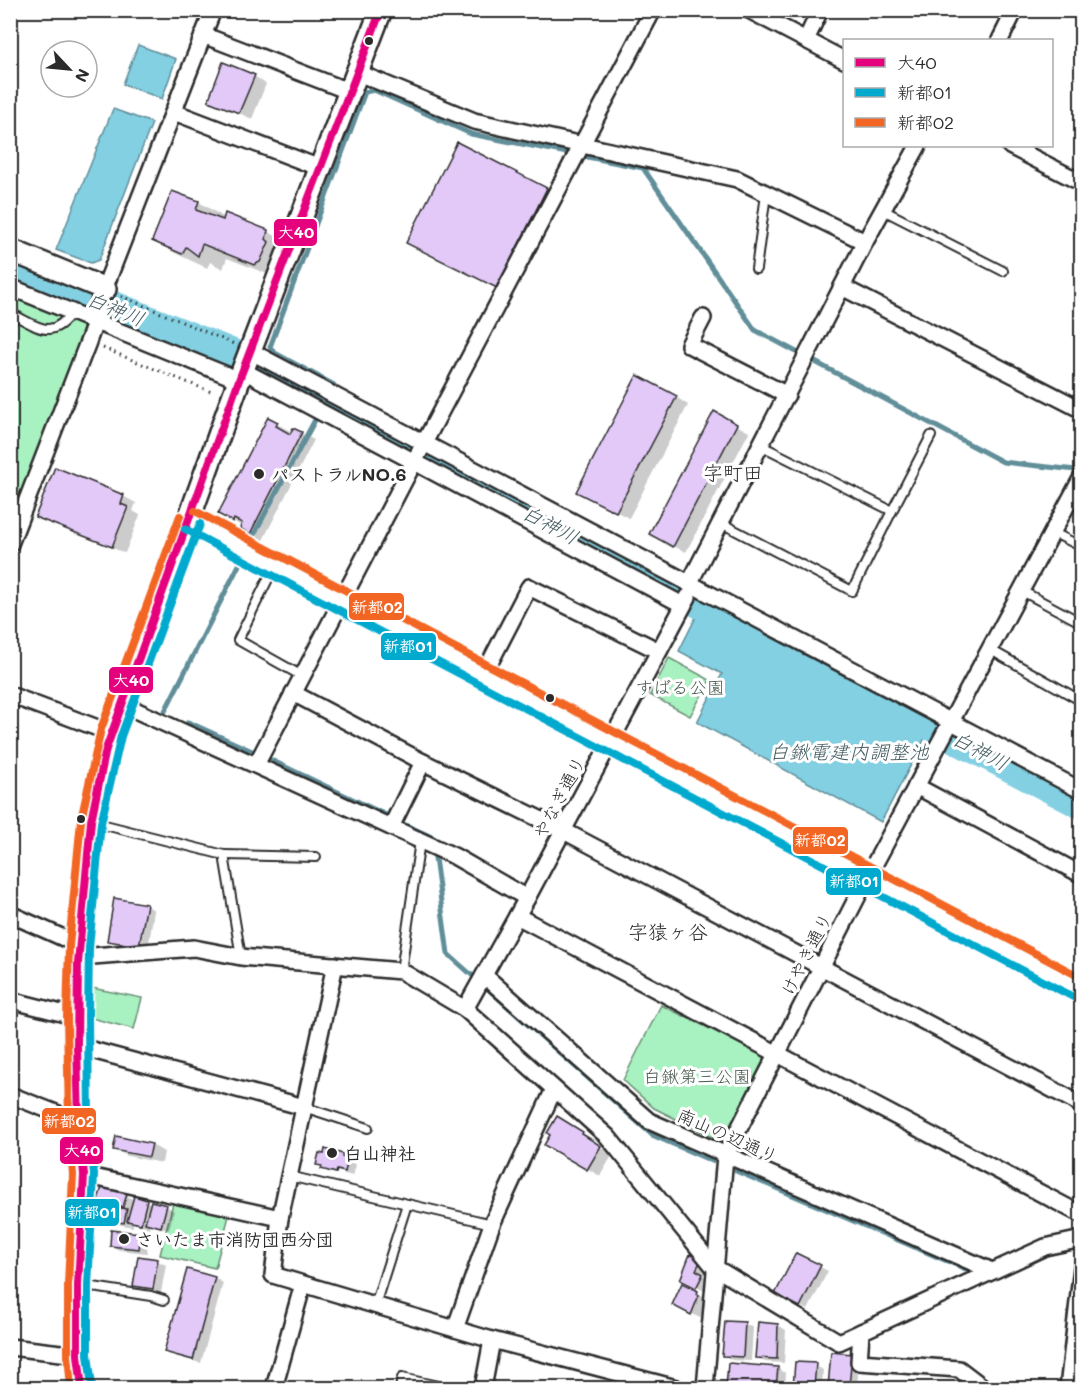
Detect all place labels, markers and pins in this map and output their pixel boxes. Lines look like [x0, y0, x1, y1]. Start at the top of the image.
unlabelled marker [363, 35, 375, 47]
place label: パストラルNO.6 [271, 462, 407, 486]
marker: パストラルNO.6 [252, 467, 266, 481]
unlabelled marker [544, 692, 556, 704]
unlabelled marker [75, 813, 87, 825]
place label: 白山神社 [344, 1141, 416, 1165]
marker: 白山神社 [325, 1146, 339, 1160]
place label: さいたま市消防団西分団 [136, 1227, 334, 1251]
marker: さいたま市消防団西分団 [117, 1232, 131, 1246]

